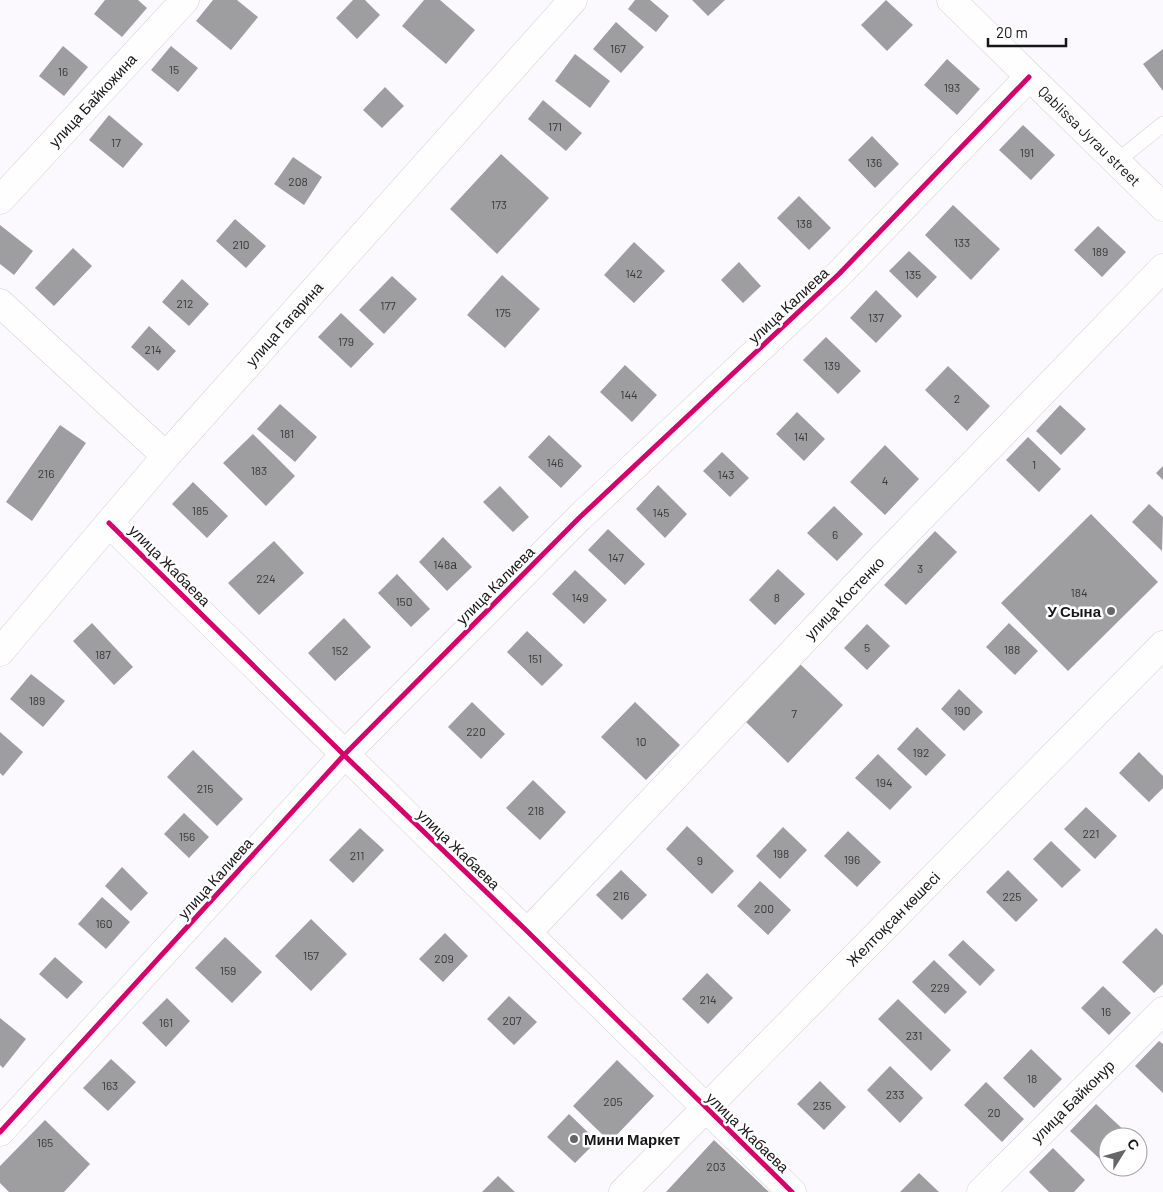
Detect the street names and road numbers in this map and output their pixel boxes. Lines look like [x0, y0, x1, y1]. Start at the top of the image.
street label: улица Байкожина [45, 49, 140, 151]
street label: Qablissa Jyrau street [1035, 82, 1145, 189]
street label: улица Калиева [744, 263, 832, 347]
street label: улица Гагарина [242, 278, 327, 370]
street label: улица Жабаева [126, 521, 215, 610]
street label: улица Калиева [452, 542, 538, 628]
street label: улица Костенко [801, 553, 887, 643]
street label: улица Жабаева [414, 805, 504, 893]
street label: улица Калиева [174, 833, 257, 922]
street label: Желтоқсан көшесі [842, 868, 943, 970]
street label: улица Байконур [1027, 1056, 1118, 1146]
street label: улица Жабаева [703, 1088, 793, 1176]

